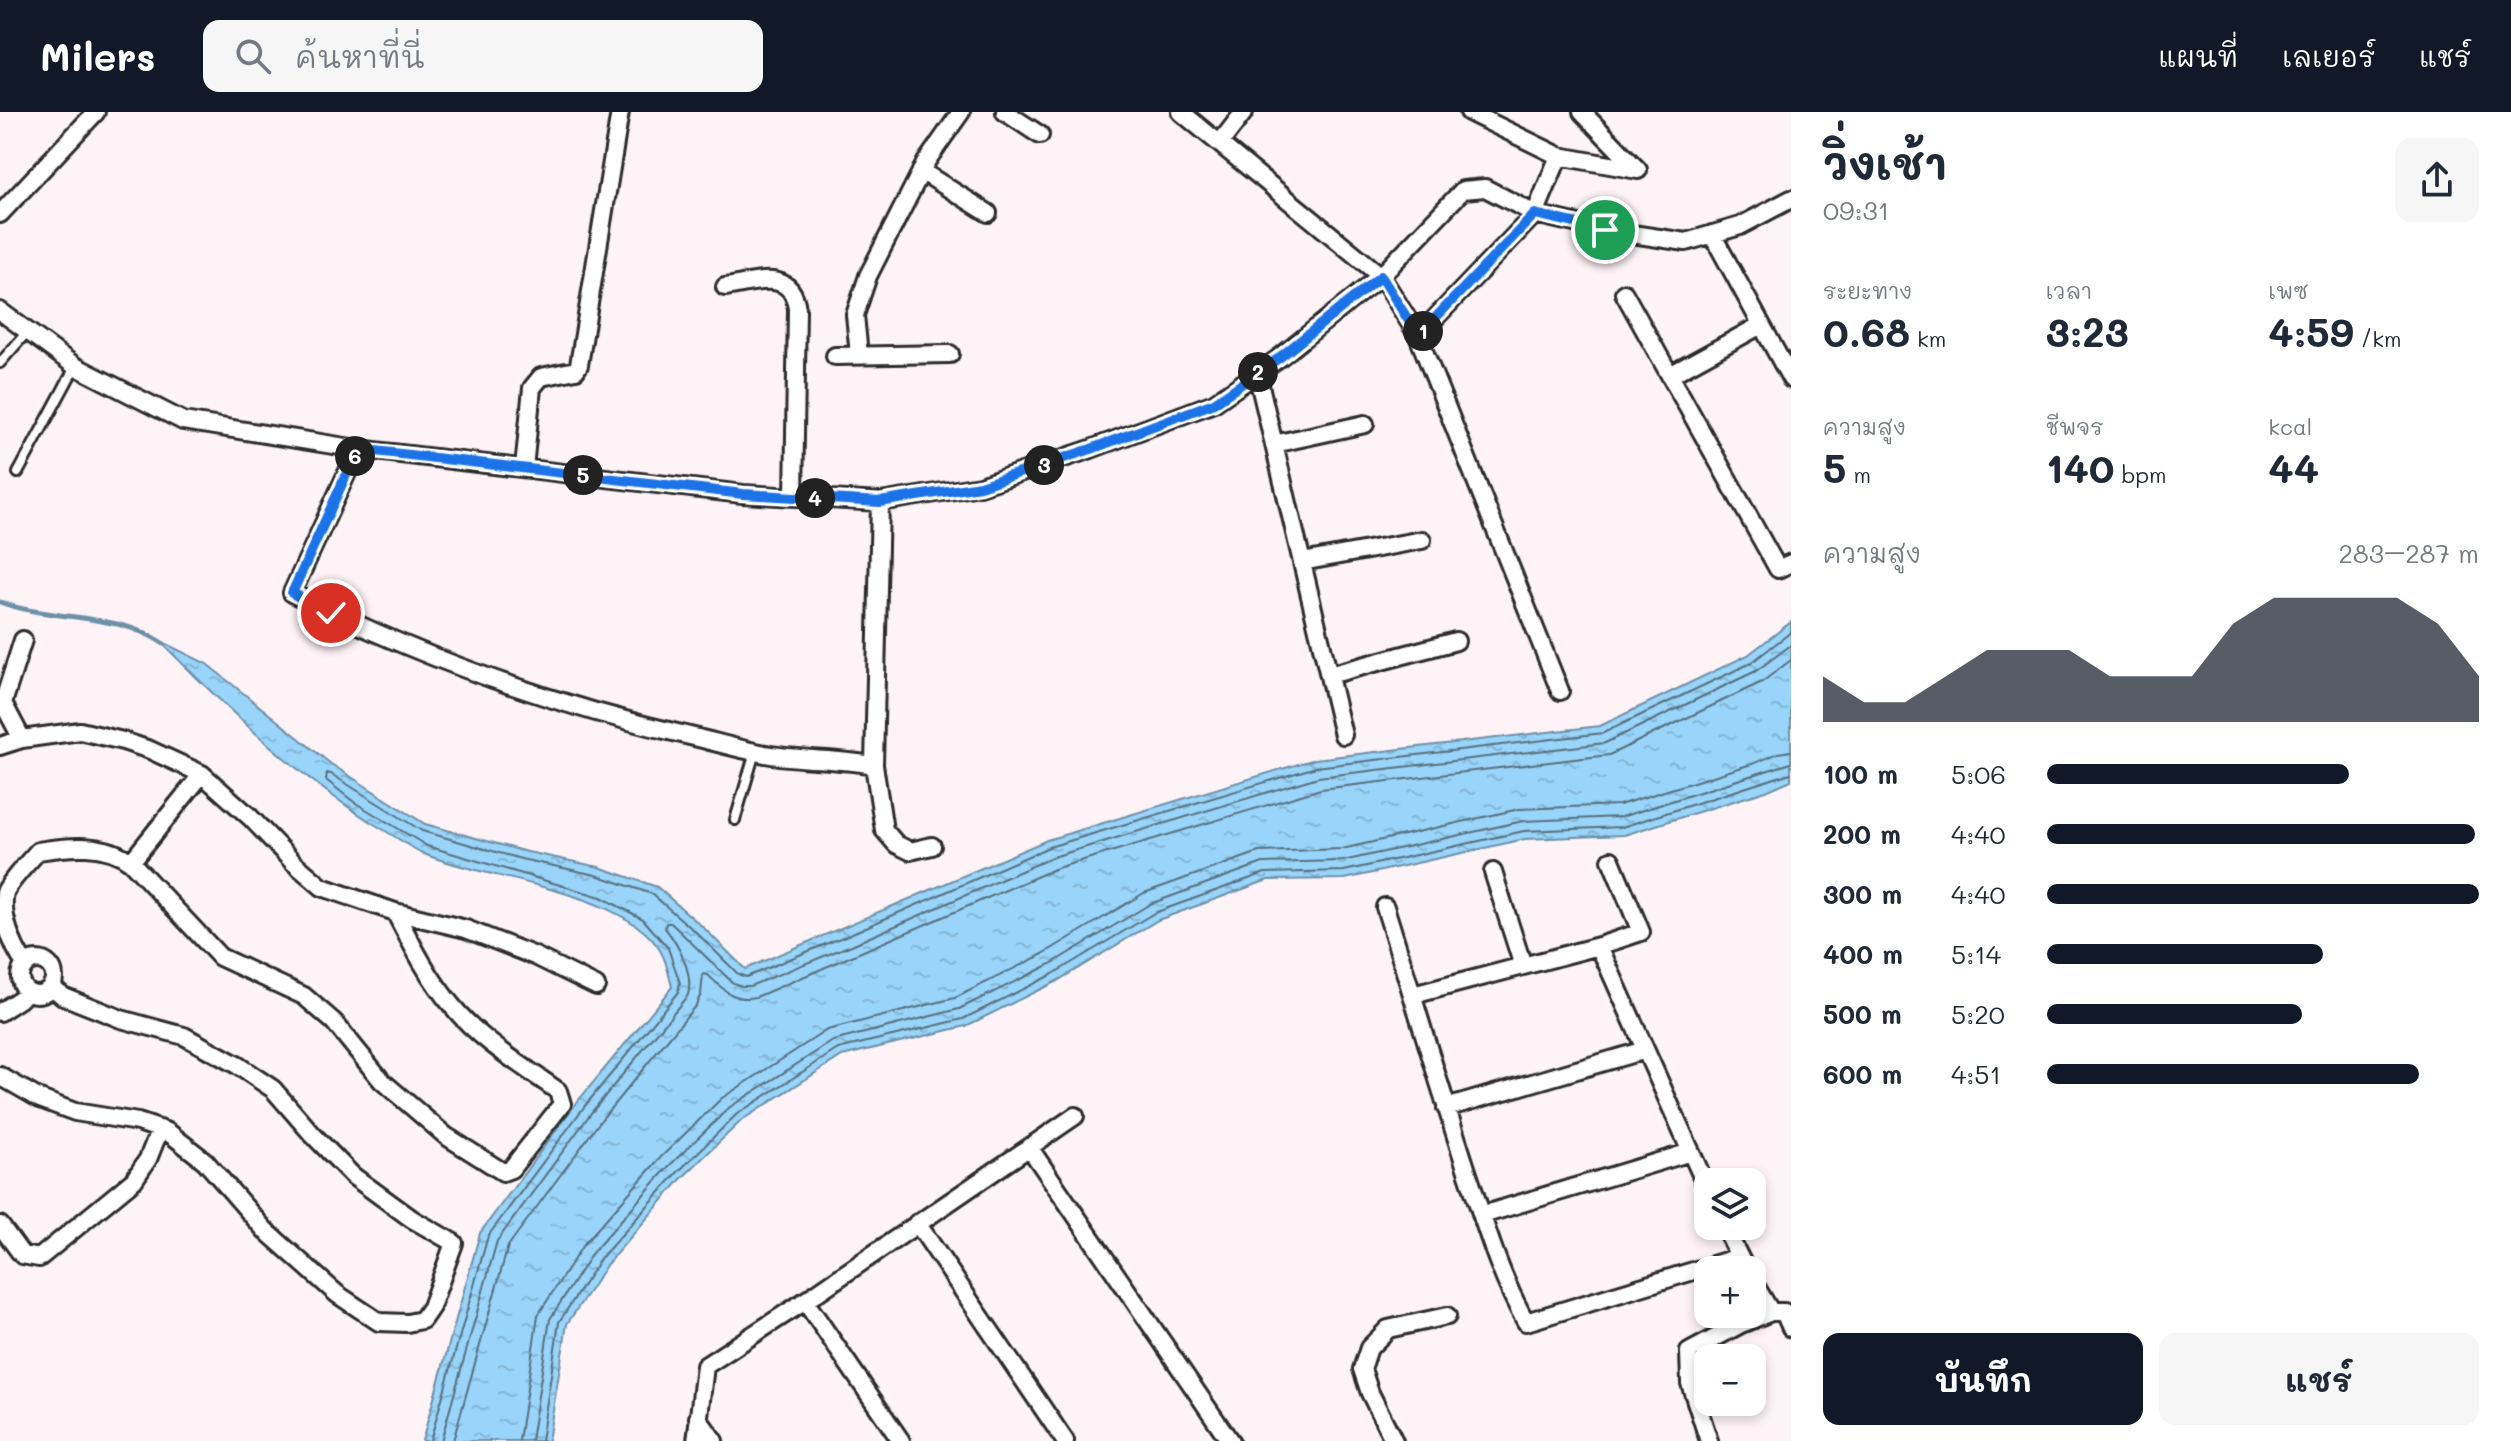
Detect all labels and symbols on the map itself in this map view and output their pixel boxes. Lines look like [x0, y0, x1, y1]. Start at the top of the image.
pin [1571, 196, 1639, 264]
pin: 1 [1403, 311, 1443, 351]
pin: 2 [1238, 352, 1278, 392]
pin: 6 [335, 436, 375, 476]
pin: 3 [1024, 445, 1064, 485]
pin: 5 [563, 455, 603, 495]
pin: 4 [795, 478, 835, 518]
pin [297, 579, 365, 647]

